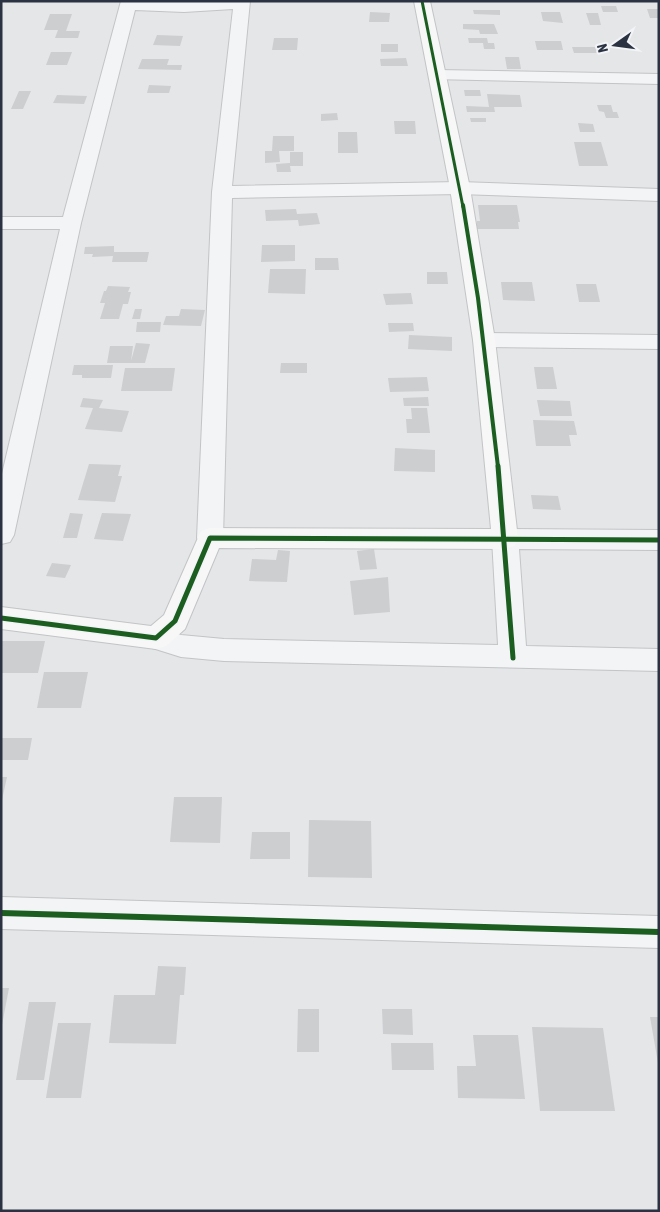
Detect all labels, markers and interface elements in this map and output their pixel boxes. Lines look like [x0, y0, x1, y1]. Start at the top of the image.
north arrow [590, 20, 640, 70]
text: N [594, 42, 611, 54]

